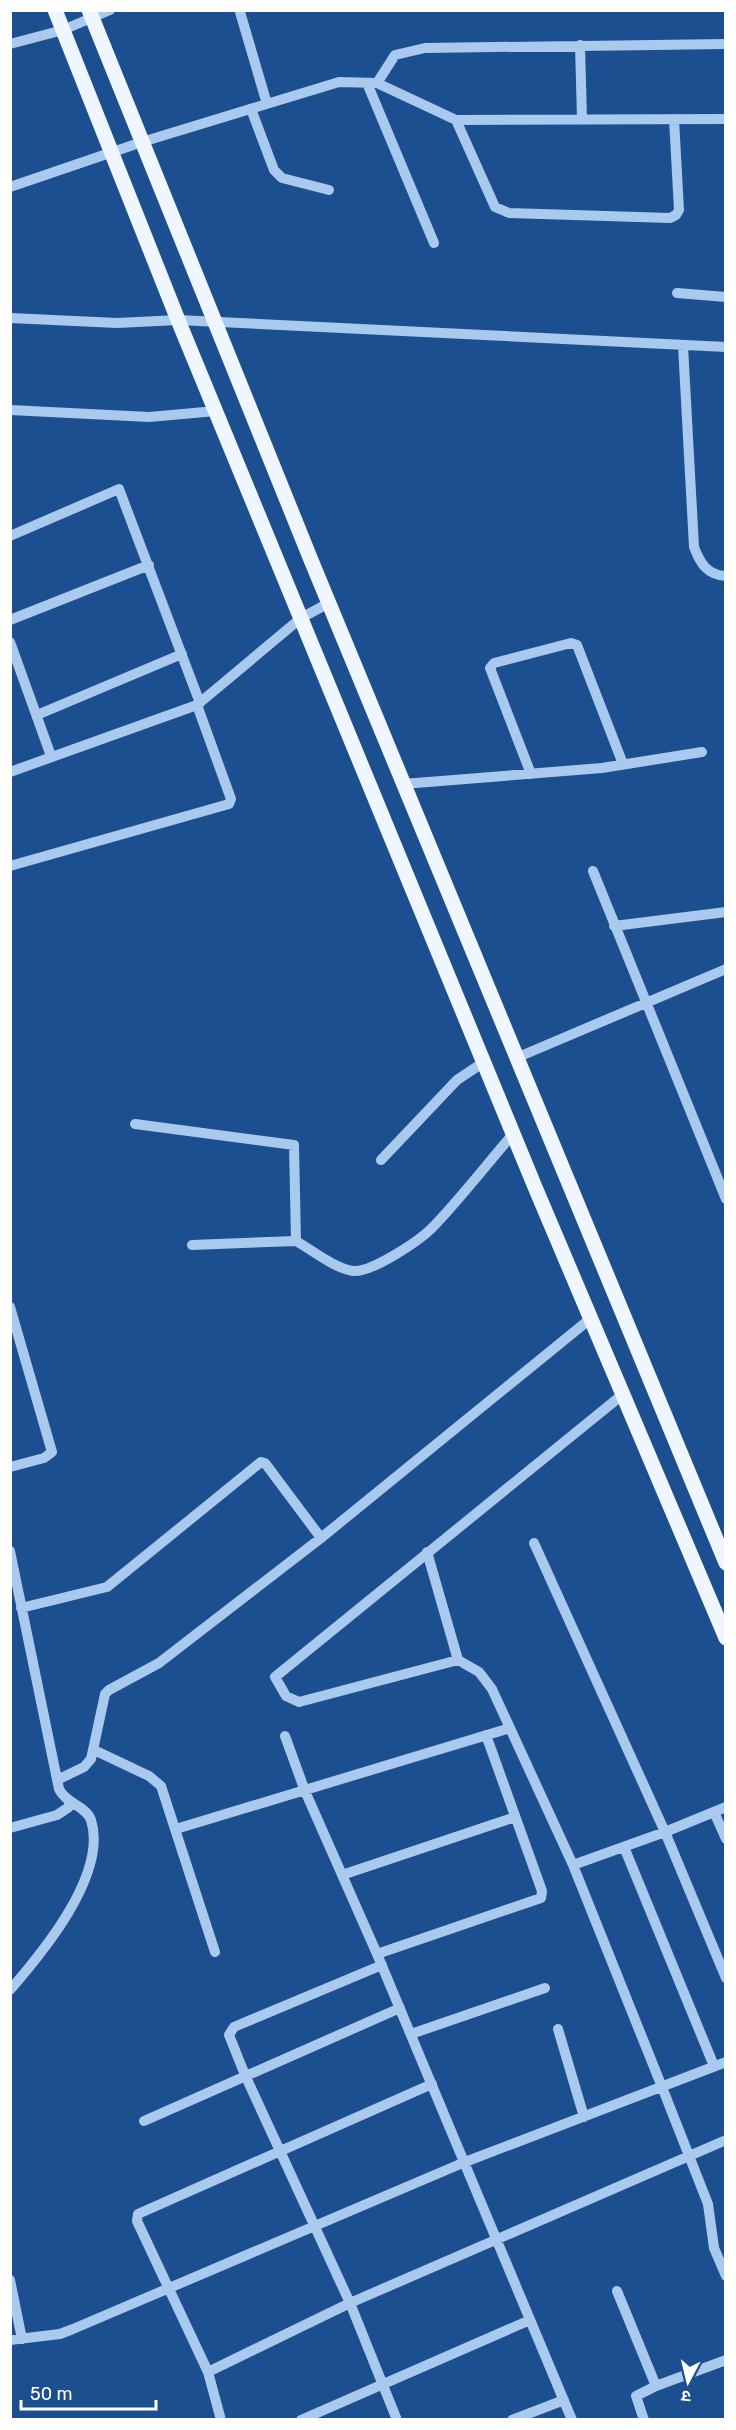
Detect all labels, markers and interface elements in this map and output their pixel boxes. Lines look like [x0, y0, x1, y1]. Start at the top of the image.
north arrow [658, 2352, 718, 2412]
scale bar [21, 2373, 156, 2411]
text: 50 m [30, 2383, 73, 2405]
text: उ [680, 2386, 692, 2406]

